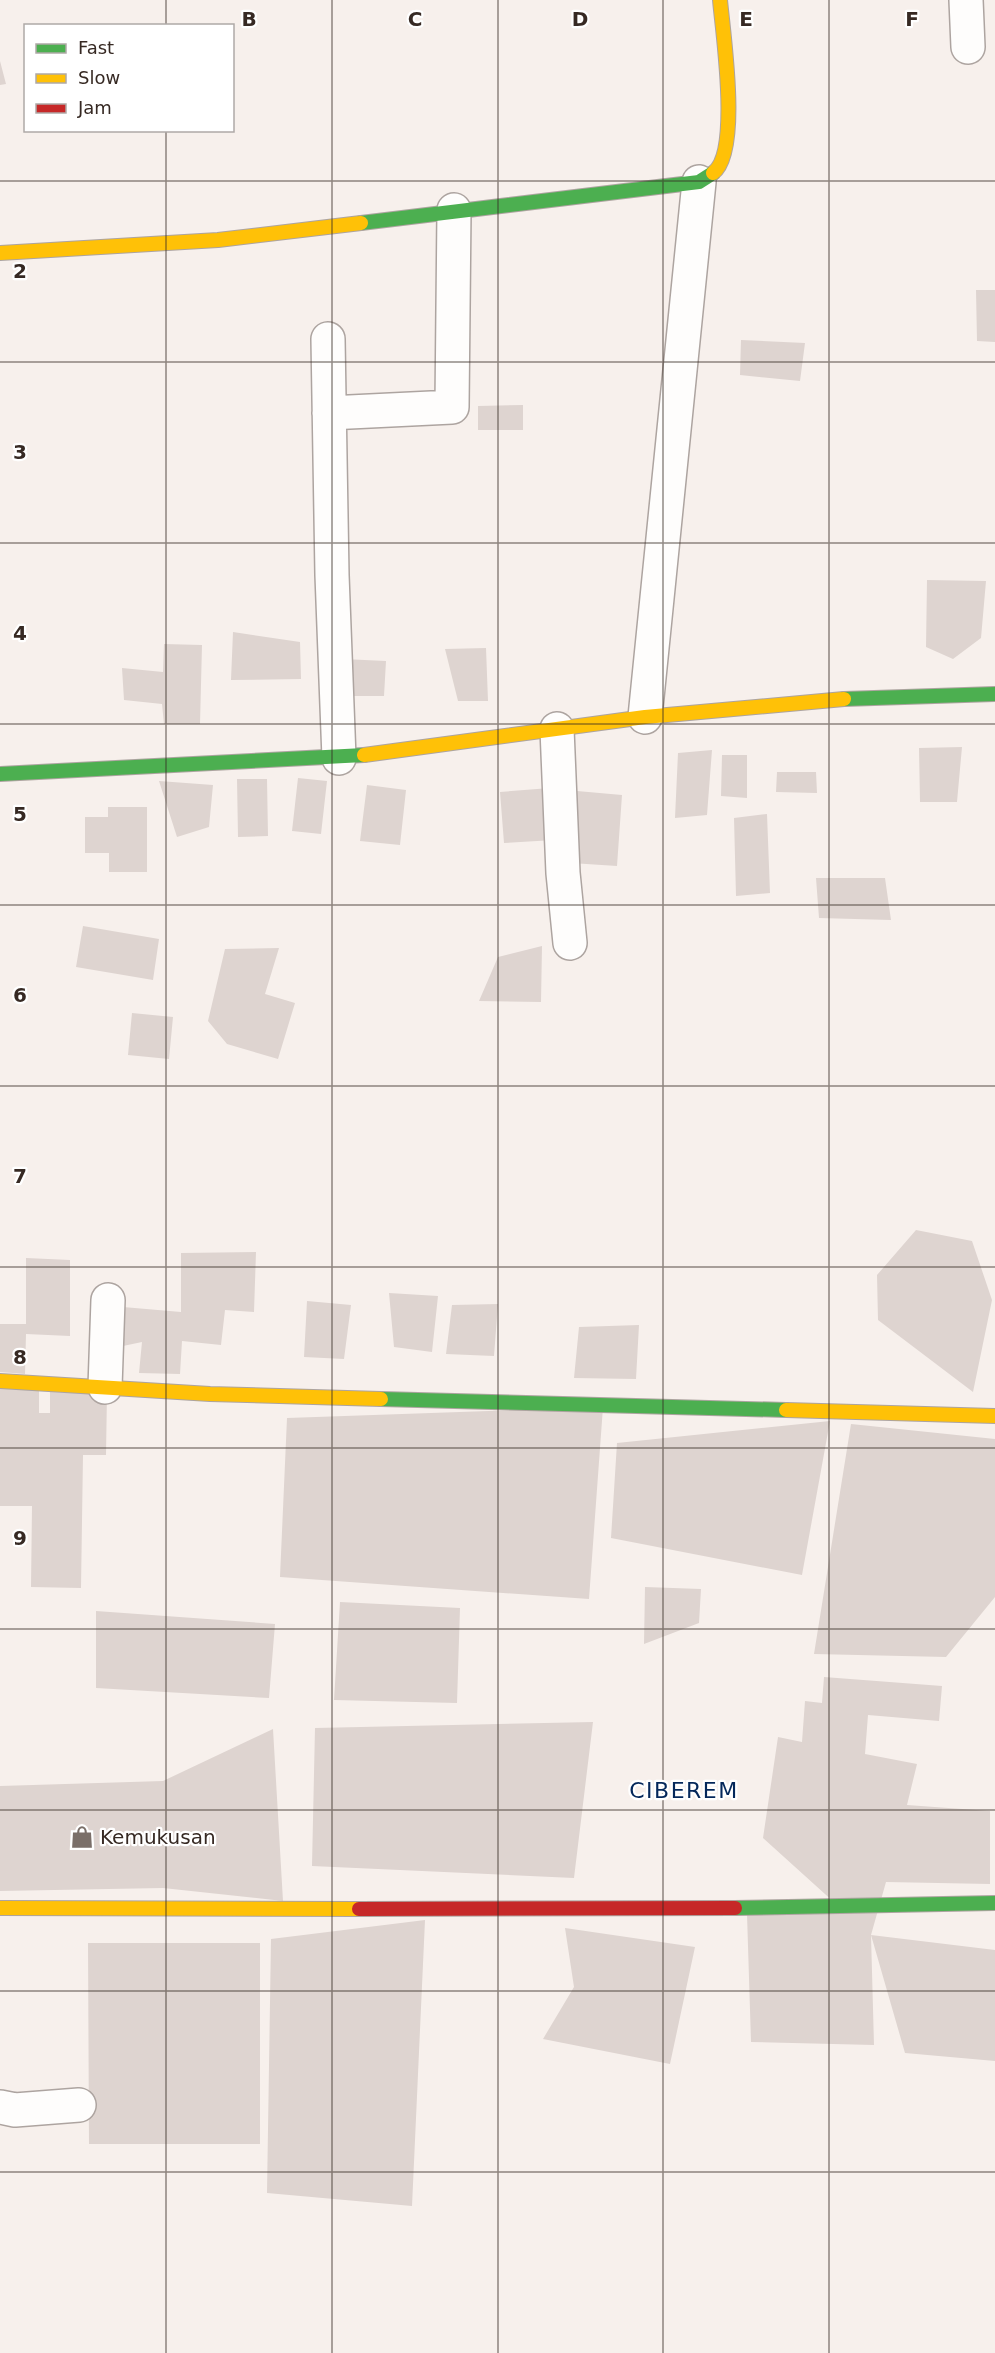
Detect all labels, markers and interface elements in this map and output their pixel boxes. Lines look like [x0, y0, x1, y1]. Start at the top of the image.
text: B [241, 7, 257, 31]
text: C [408, 7, 422, 31]
text: D [572, 7, 588, 31]
text: E [739, 7, 753, 31]
text: F [905, 7, 919, 31]
legend [24, 24, 234, 132]
text: Fast [78, 37, 114, 58]
text: Slow [78, 67, 120, 88]
text: Jam [77, 97, 112, 118]
text: 2 [13, 259, 27, 283]
text: 3 [13, 440, 27, 464]
text: 4 [13, 621, 27, 645]
text: 5 [13, 802, 27, 826]
text: 6 [13, 983, 27, 1007]
text: 7 [13, 1164, 27, 1188]
text: 8 [13, 1345, 27, 1369]
text: 9 [13, 1526, 27, 1550]
district label: CIBEREM [629, 1778, 739, 1803]
shop icon: Kemukusan [69, 1824, 95, 1850]
place label: Kemukusan [100, 1825, 216, 1849]

